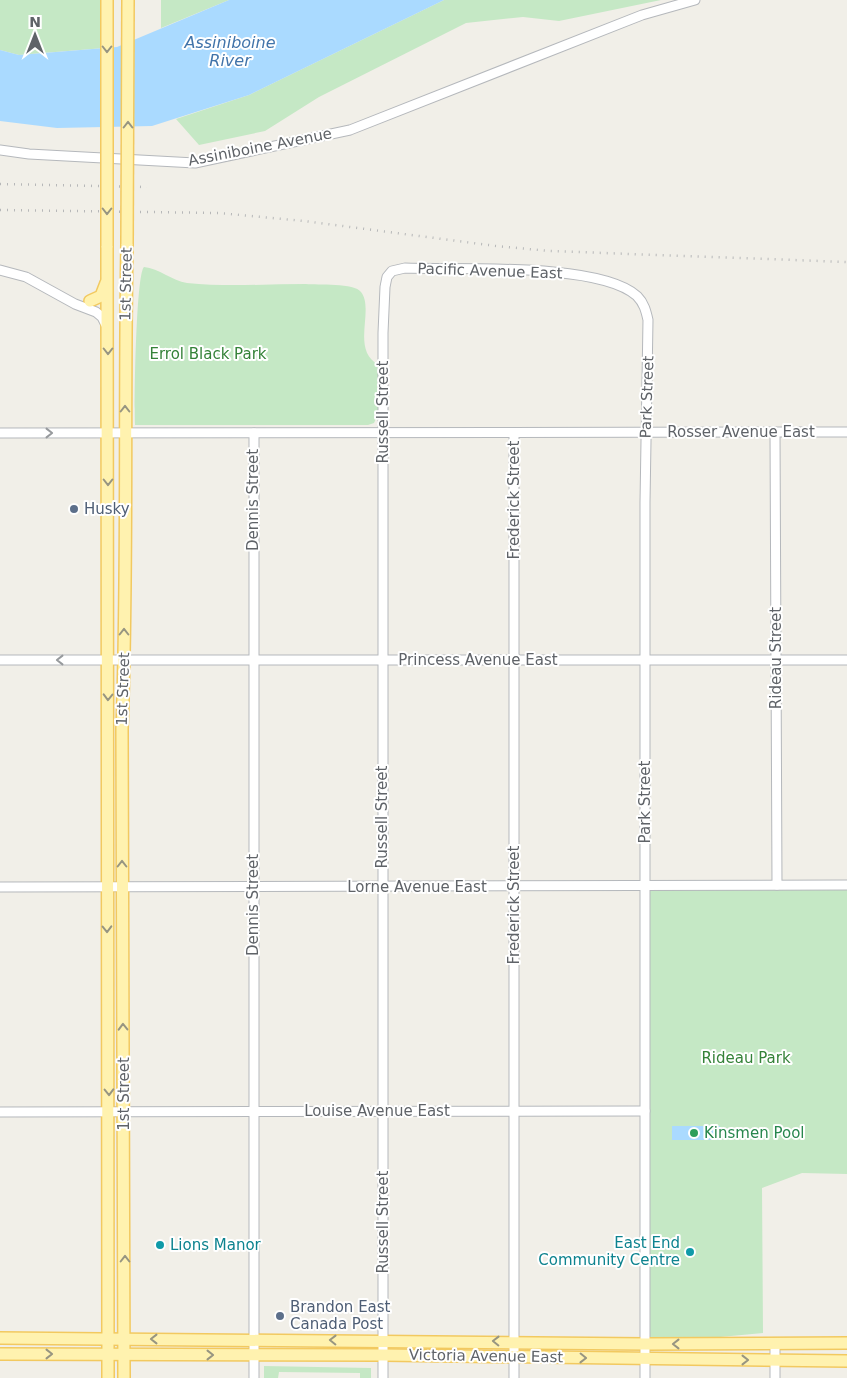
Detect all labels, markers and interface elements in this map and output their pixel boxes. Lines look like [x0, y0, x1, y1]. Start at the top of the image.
north arrow [10, 10, 60, 60]
text: N [29, 14, 41, 30]
water label: Assiniboine River [183, 33, 276, 70]
one-way arrow [102, 45, 112, 53]
one-way arrow [123, 121, 133, 129]
street label: Assiniboine Avenue [187, 124, 333, 170]
one-way arrow [102, 208, 112, 215]
street label: 1st Street [116, 247, 136, 321]
street label: Pacific Avenue East [417, 259, 563, 283]
park label: Errol Black Park [149, 345, 267, 363]
one-way arrow [103, 348, 113, 355]
street label: Park Street [637, 355, 657, 439]
street label: Russell Street [374, 360, 392, 463]
one-way arrow [120, 404, 130, 412]
street label: Rosser Avenue East [667, 423, 815, 441]
one-way arrow [45, 428, 53, 438]
street label: Frederick Street [505, 440, 523, 559]
street label: Dennis Street [244, 449, 262, 551]
one-way arrow [103, 478, 113, 486]
place label: Husky [84, 500, 130, 518]
marker: Husky [68, 503, 80, 515]
street label: Rideau Street [767, 607, 785, 709]
one-way arrow [119, 627, 129, 635]
street label: Princess Avenue East [398, 651, 558, 669]
street label: 1st Street [113, 652, 133, 726]
one-way arrow [56, 655, 64, 665]
one-way arrow [103, 693, 113, 701]
street label: Park Street [636, 761, 654, 843]
street label: Russell Street [373, 765, 391, 868]
street label: Frederick Street [505, 845, 523, 964]
street label: Dennis Street [244, 854, 262, 956]
one-way arrow [117, 860, 127, 868]
street label: Lorne Avenue East [347, 878, 487, 896]
one-way arrow [101, 925, 112, 933]
one-way arrow [118, 1022, 129, 1030]
park label: Rideau Park [701, 1049, 791, 1067]
street label: 1st Street [115, 1057, 133, 1131]
one-way arrow [104, 1088, 114, 1096]
street label: Louise Avenue East [304, 1102, 450, 1120]
place label: Kinsmen Pool [704, 1124, 804, 1142]
marker: Kinsmen Pool [688, 1127, 700, 1139]
street label: Russell Street [374, 1170, 392, 1273]
place label: East End Community Centre [538, 1234, 680, 1269]
place label: Lions Manor [170, 1236, 262, 1254]
marker: Lions Manor [154, 1239, 166, 1251]
marker: East End Community Centre [684, 1246, 696, 1258]
one-way arrow [120, 1255, 130, 1262]
place label: Brandon East Canada Post [290, 1298, 391, 1333]
marker: Brandon East Canada Post [274, 1310, 286, 1322]
one-way arrow [150, 1334, 158, 1344]
one-way arrow [329, 1335, 337, 1345]
one-way arrow [492, 1336, 500, 1346]
one-way arrow [672, 1339, 680, 1349]
street label: Victoria Avenue East [409, 1346, 564, 1366]
one-way arrow [45, 1349, 53, 1360]
one-way arrow [206, 1350, 214, 1360]
one-way arrow [579, 1353, 587, 1363]
one-way arrow [742, 1355, 749, 1365]

